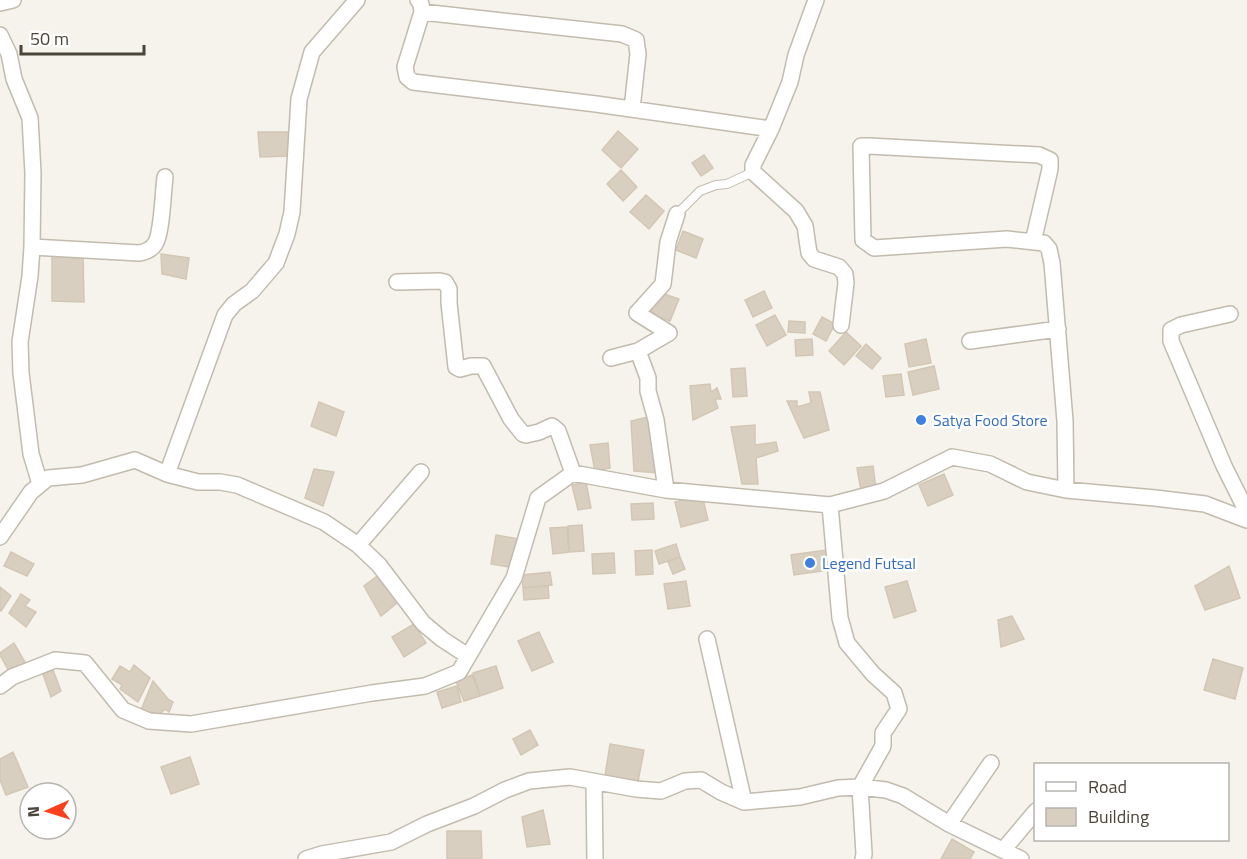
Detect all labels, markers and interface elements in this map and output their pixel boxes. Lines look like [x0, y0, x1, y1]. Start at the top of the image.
scale bar [21, 18, 144, 56]
text: 50 m [30, 25, 69, 52]
place label: Satya Food Store [933, 408, 1047, 432]
marker: Satya Food Store [914, 413, 928, 427]
place label: Legend Futsal [822, 551, 916, 575]
marker: Legend Futsal [803, 556, 817, 570]
legend [1034, 763, 1229, 841]
text: Road [1088, 773, 1127, 800]
north arrow [18, 781, 78, 841]
text: Building [1088, 803, 1149, 830]
text: N [21, 806, 45, 818]

